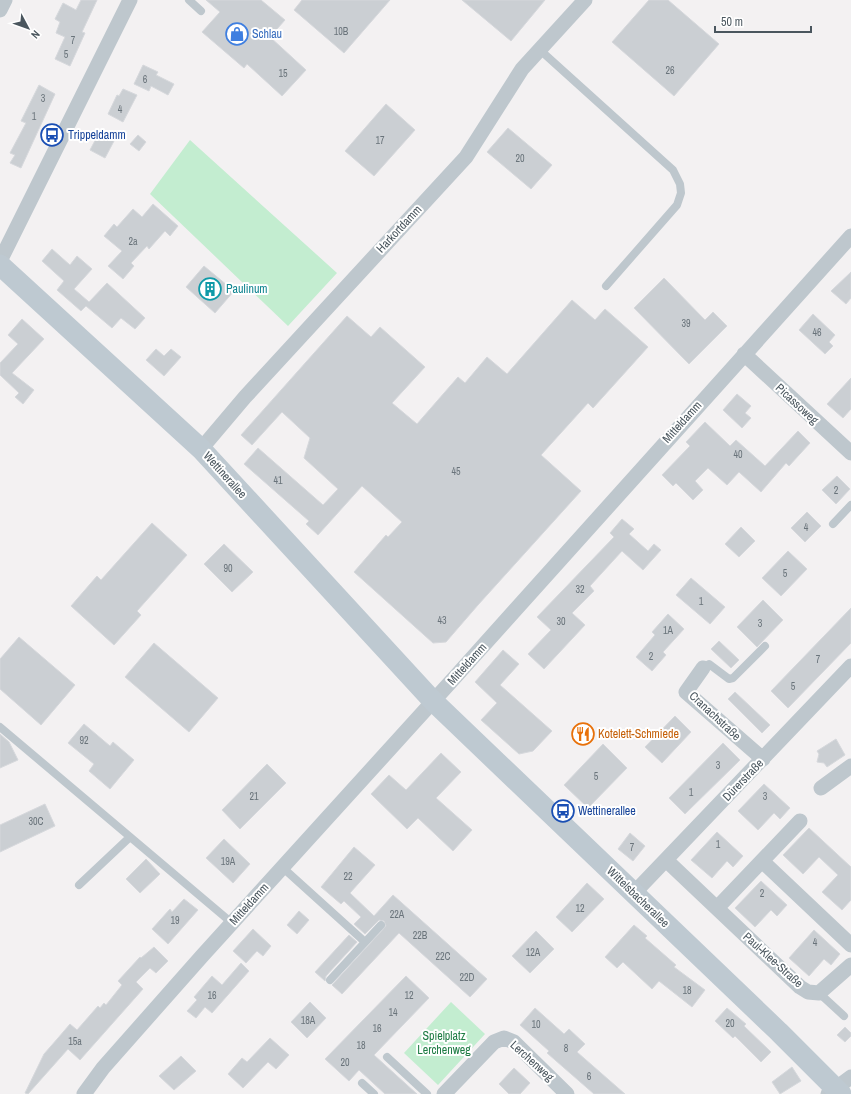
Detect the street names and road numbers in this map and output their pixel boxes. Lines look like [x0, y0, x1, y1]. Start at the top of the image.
street label: Harkortdamm [373, 202, 425, 256]
street label: Picassoweg [772, 380, 822, 428]
street label: Mitteldamm [659, 398, 705, 446]
street label: Wettinerallee [200, 448, 250, 502]
street label: Mitteldamm [444, 640, 490, 688]
street label: Cranachstraße [686, 688, 744, 744]
street label: Dürerstraße [719, 756, 767, 804]
street label: Wittelsbacherallee [603, 863, 673, 931]
street label: Mitteldamm [226, 880, 272, 928]
street label: Paul-Klee-Straße [740, 929, 806, 991]
street label: Lerchenweg [507, 1037, 558, 1085]

